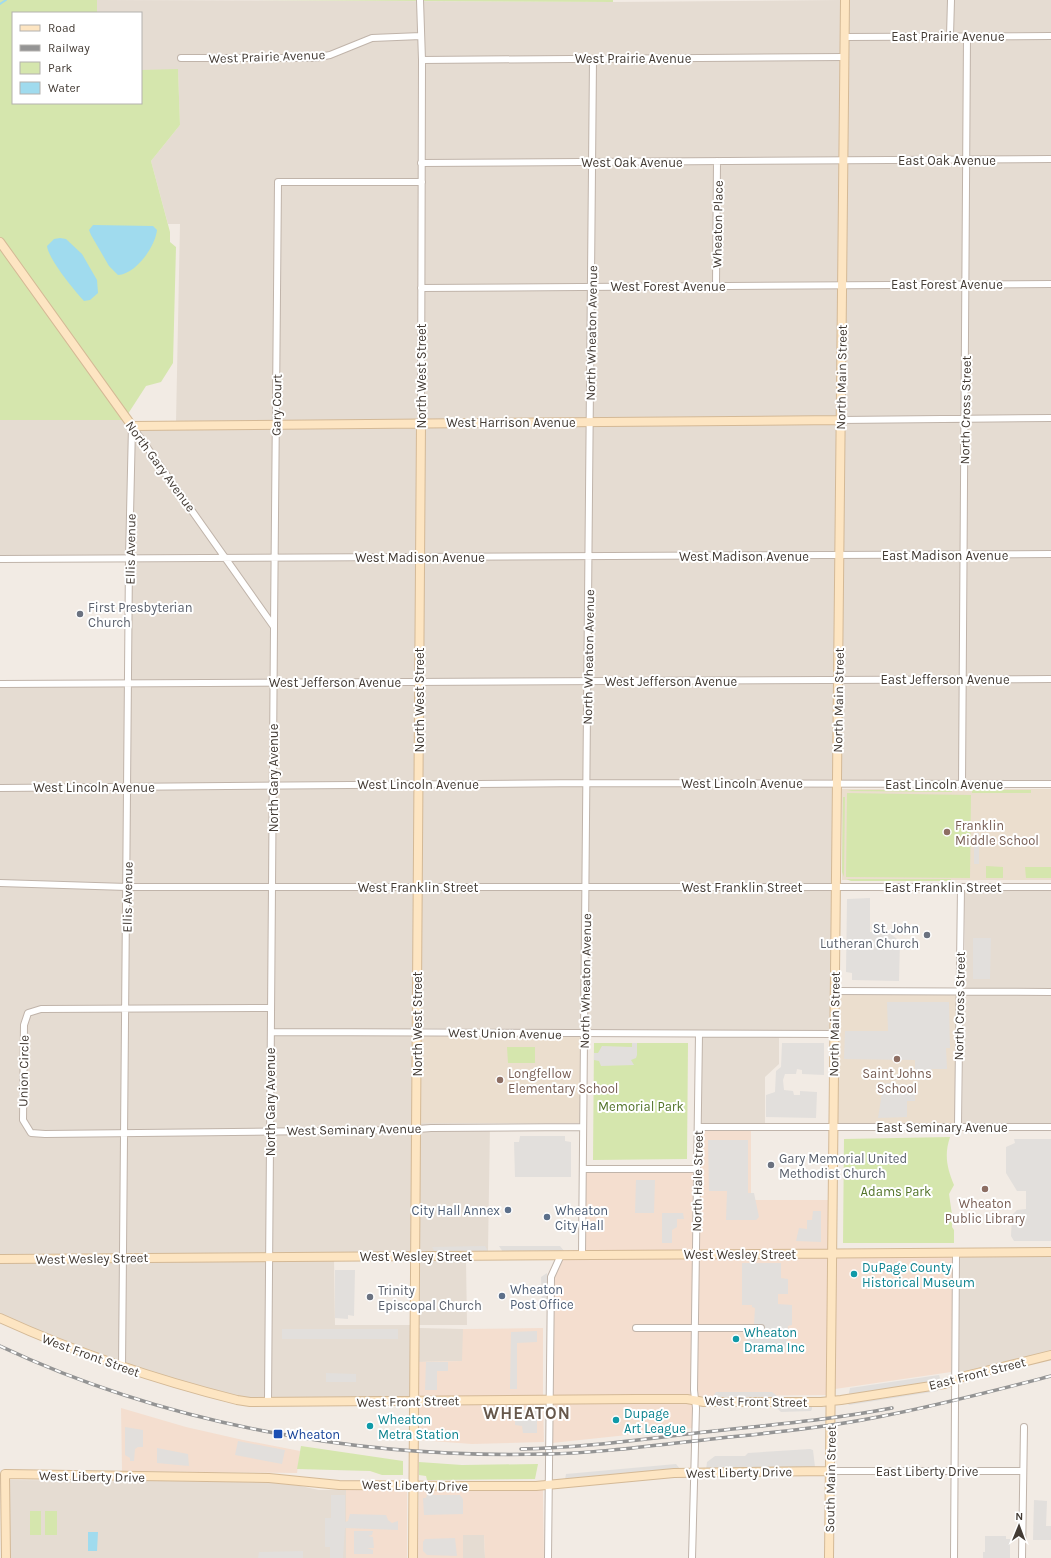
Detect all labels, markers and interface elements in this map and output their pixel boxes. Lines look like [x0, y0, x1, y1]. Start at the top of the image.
legend [12, 12, 142, 104]
text: Road [48, 21, 76, 35]
street label: East Prairie Avenue [891, 29, 1005, 44]
text: Railway [48, 41, 90, 55]
street label: West Prairie Avenue [208, 47, 326, 66]
street label: West Prairie Avenue [575, 51, 692, 66]
text: Park [48, 61, 73, 75]
text: Water [48, 81, 81, 95]
street label: East Oak Avenue [898, 153, 996, 168]
street label: West Oak Avenue [581, 155, 683, 170]
street label: Wheaton Place [709, 180, 726, 268]
street label: North Wheaton Avenue [583, 265, 600, 401]
street label: East Forest Avenue [891, 277, 1003, 292]
street label: West Forest Avenue [610, 279, 726, 294]
street label: North West Street [414, 323, 429, 428]
street label: North Main Street [833, 324, 850, 430]
street label: North Cross Street [957, 355, 974, 464]
street label: Gary Court [268, 374, 285, 436]
street label: West Harrison Avenue [446, 415, 576, 430]
street label: North Gary Avenue [123, 418, 199, 515]
street label: Ellis Avenue [122, 513, 139, 585]
street label: East Madison Avenue [882, 548, 1009, 563]
street label: West Madison Avenue [679, 549, 809, 564]
street label: West Madison Avenue [355, 550, 485, 565]
street label: North Wheaton Avenue [580, 589, 597, 725]
place label: First Presbyterian Church [88, 600, 193, 630]
marker: First Presbyterian Church [75, 609, 85, 619]
street label: North West Street [412, 647, 427, 752]
street label: North Main Street [830, 647, 847, 753]
street label: East Jefferson Avenue [880, 672, 1010, 687]
street label: West Jefferson Avenue [605, 674, 738, 689]
street label: West Jefferson Avenue [269, 675, 402, 690]
street label: North Gary Avenue [266, 723, 281, 832]
street label: West Lincoln Avenue [681, 776, 803, 791]
street label: West Lincoln Avenue [357, 777, 479, 792]
street label: East Lincoln Avenue [885, 777, 1003, 792]
street label: West Lincoln Avenue [33, 780, 155, 795]
place label: Franklin Middle School [955, 818, 1039, 848]
marker: Franklin Middle School [942, 827, 952, 837]
street label: Ellis Avenue [119, 861, 136, 933]
street label: West Franklin Street [358, 880, 478, 895]
street label: West Franklin Street [682, 880, 802, 895]
street label: East Franklin Street [884, 880, 1002, 895]
street label: North Wheaton Avenue [577, 913, 594, 1049]
place label: St. John Lutheran Church [820, 921, 919, 951]
marker: St. John Lutheran Church [922, 930, 932, 940]
street label: North Cross Street [951, 951, 968, 1060]
street label: North West Street [410, 971, 425, 1076]
street label: North Main Street [826, 971, 843, 1077]
street label: West Union Avenue [448, 1025, 562, 1042]
street label: Union Circle [15, 1035, 32, 1107]
street label: North Gary Avenue [263, 1047, 278, 1156]
marker: Saint Johns School [892, 1054, 902, 1064]
place label: Longfellow Elementary School [508, 1066, 618, 1096]
place label: Saint Johns School [862, 1066, 932, 1096]
marker: Longfellow Elementary School [495, 1075, 505, 1085]
park label: Memorial Park [598, 1099, 684, 1114]
street label: East Seminary Avenue [876, 1120, 1008, 1135]
street label: West Seminary Avenue [286, 1121, 422, 1138]
street label: North Hale Street [689, 1130, 706, 1232]
place label: Gary Memorial United Methodist Church [779, 1151, 907, 1181]
marker: Gary Memorial United Methodist Church [766, 1160, 776, 1170]
park label: Adams Park [861, 1184, 931, 1199]
marker: Wheaton Public Library [980, 1184, 990, 1194]
place label: Wheaton Public Library [945, 1196, 1025, 1226]
place label: City Hall Annex [411, 1203, 500, 1218]
place label: Wheaton City Hall [555, 1203, 608, 1233]
marker: City Hall Annex [503, 1205, 513, 1215]
marker: Wheaton City Hall [542, 1212, 552, 1222]
street label: West Wesley Street [684, 1247, 796, 1262]
street label: West Wesley Street [360, 1249, 472, 1264]
street label: West Wesley Street [36, 1250, 149, 1267]
place label: DuPage County Historical Museum [862, 1260, 975, 1290]
marker: DuPage County Historical Museum [849, 1269, 859, 1279]
place label: Wheaton Post Office [510, 1282, 574, 1312]
place label: Trinity Episcopal Church [378, 1283, 482, 1313]
marker: Wheaton Post Office [497, 1291, 507, 1301]
marker: Trinity Episcopal Church [365, 1292, 375, 1302]
place label: Wheaton Drama Inc [744, 1325, 805, 1355]
street label: West Front Street [40, 1331, 142, 1380]
marker: Wheaton Drama Inc [731, 1334, 741, 1344]
street label: East Front Street [927, 1354, 1027, 1393]
street label: West Front Street [356, 1393, 460, 1410]
street label: West Front Street [704, 1393, 808, 1410]
district label: WHEATON [483, 1403, 571, 1423]
place label: Dupage Art League [624, 1406, 686, 1436]
place label: Wheaton Metra Station [378, 1412, 459, 1442]
marker: Dupage Art League [611, 1415, 621, 1425]
marker: Wheaton Metra Station [365, 1421, 375, 1431]
street label: South Main Street [822, 1425, 839, 1533]
place label: Wheaton [287, 1427, 340, 1442]
marker: Wheaton [272, 1428, 284, 1440]
street label: West Liberty Drive [686, 1464, 793, 1481]
street label: East Liberty Drive [876, 1464, 979, 1479]
street label: West Liberty Drive [39, 1468, 145, 1485]
street label: West Liberty Drive [362, 1477, 468, 1494]
north arrow [999, 1506, 1039, 1546]
text: N [1015, 1510, 1023, 1523]

